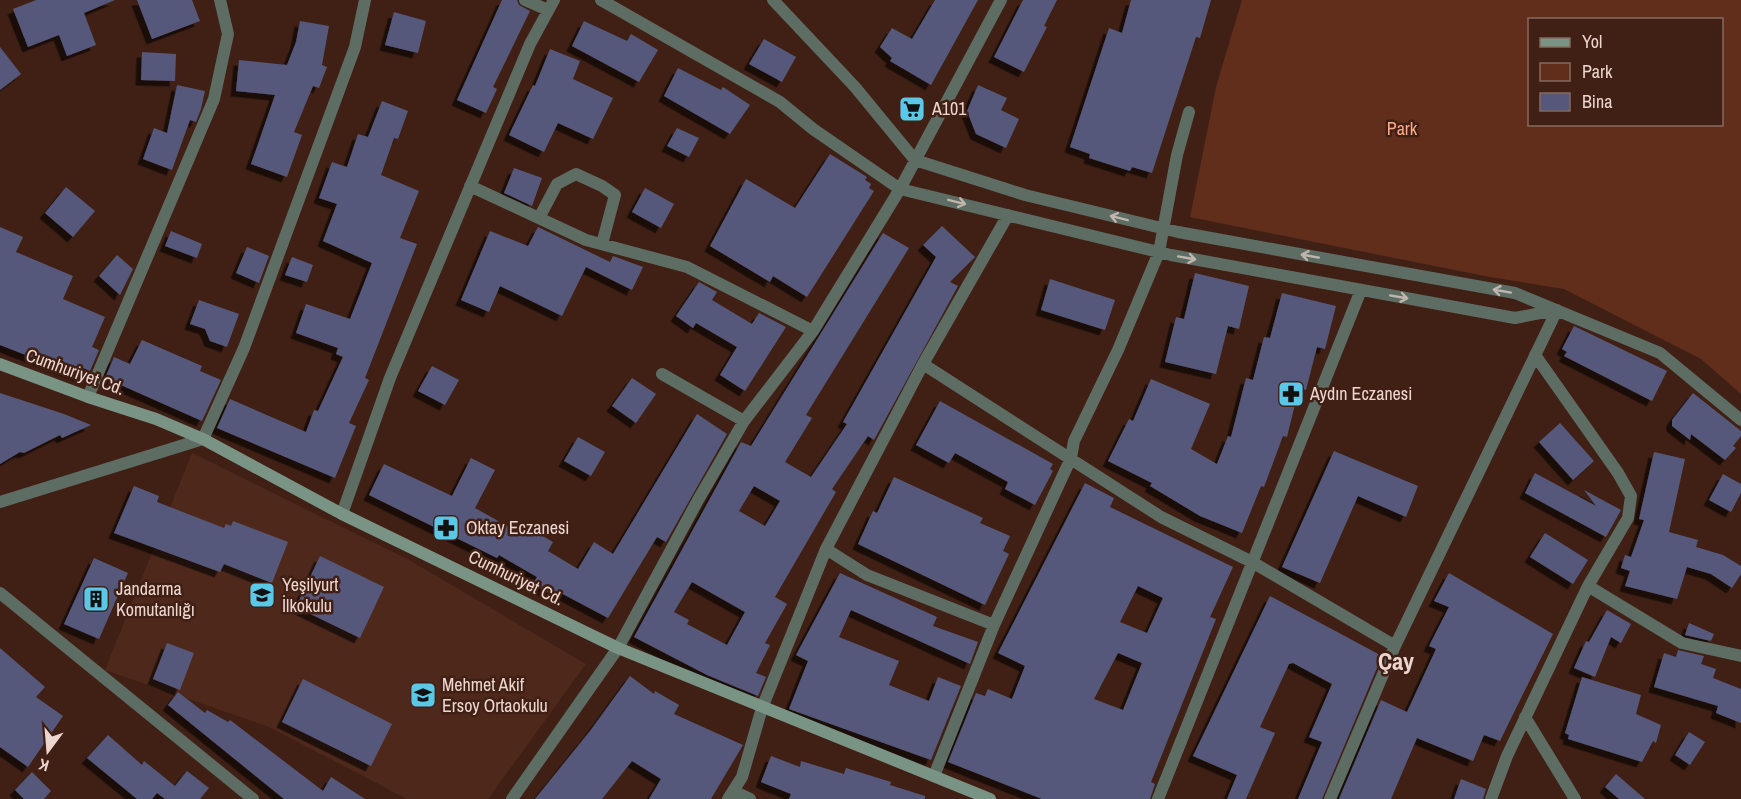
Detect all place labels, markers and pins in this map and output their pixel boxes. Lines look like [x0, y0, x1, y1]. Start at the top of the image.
supermarket icon: A101 [897, 94, 927, 124]
place label: A101 [931, 96, 967, 121]
pharmacy icon: Aydın Eczanesi [1276, 379, 1306, 409]
place label: Aydın Eczanesi [1309, 381, 1412, 406]
pharmacy icon: Oktay Eczanesi [431, 513, 461, 543]
place label: Oktay Eczanesi [466, 515, 569, 540]
place label: Yeşilyurt İlkokulu [282, 572, 338, 618]
place label: Jandarma Komutanlığı [116, 576, 195, 622]
school or university icon: Yeşilyurt İlkokulu [247, 580, 277, 610]
building icon: Jandarma Komutanlığı [81, 584, 111, 614]
place label: Mehmet Akif Ersoy Ortaokulu [442, 672, 548, 718]
school or university icon: Mehmet Akif Ersoy Ortaokulu [408, 680, 438, 710]

